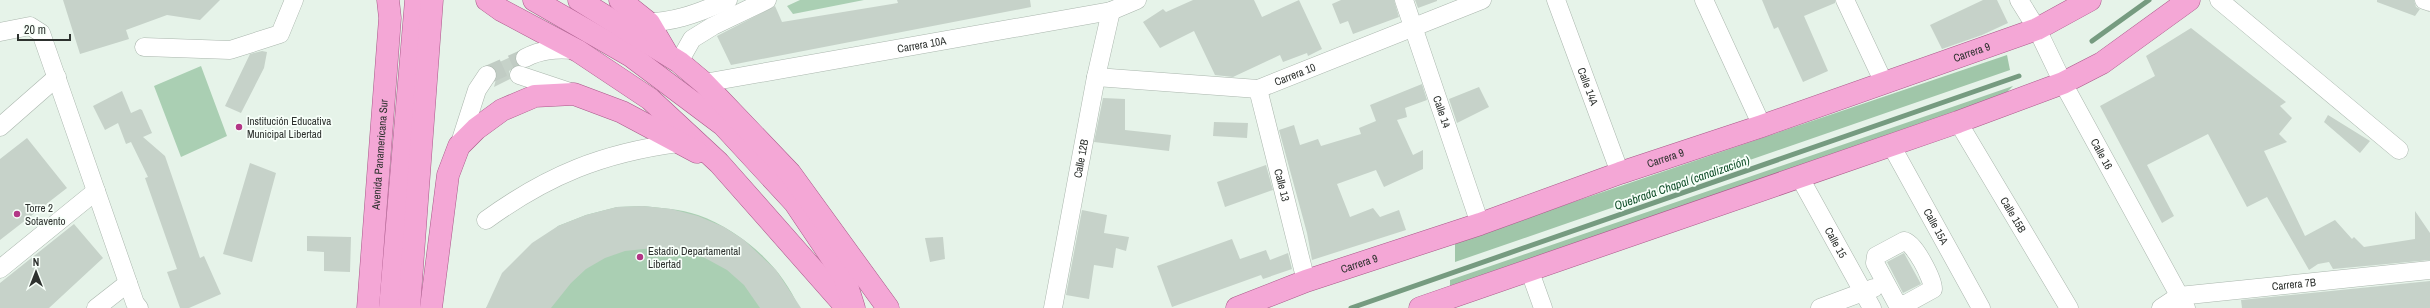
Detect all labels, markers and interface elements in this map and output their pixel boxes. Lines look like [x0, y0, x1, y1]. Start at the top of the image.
scale bar [18, 16, 70, 42]
text: 20 m [24, 22, 46, 38]
street label: Carrera 10A [896, 33, 948, 56]
street label: Carrera 9 [1951, 39, 1992, 65]
street label: Carrera 10 [1272, 60, 1317, 89]
street label: Calle 14A [1575, 65, 1602, 108]
street label: Calle 14 [1430, 94, 1454, 130]
street label: Avenida Panamericana Sur [368, 99, 391, 211]
place label: Institución Educativa Municipal Libertad [247, 114, 331, 141]
marker: Institución Educativa Municipal Libertad [234, 122, 244, 132]
street label: Calle 16 [2088, 136, 2116, 172]
street label: Calle 12B [1070, 138, 1091, 179]
street label: Carrera 9 [1645, 145, 1686, 171]
water label: Quebrada Chapal (canalización) [1612, 152, 1752, 214]
street label: Calle 13 [1271, 167, 1293, 203]
street label: Calle 15B [1997, 194, 2029, 235]
place label: Torre 2 Sotavento [25, 201, 66, 228]
street label: Calle 15A [1920, 206, 1952, 248]
marker: Torre 2 Sotavento [12, 209, 22, 219]
street label: Calle 15 [1822, 225, 1850, 260]
place label: Estadio Departamental Libertad [648, 244, 740, 271]
street label: Carrera 9 [1339, 251, 1379, 276]
north arrow [16, 252, 56, 292]
marker: Estadio Departamental Libertad [635, 252, 645, 262]
text: N [33, 255, 39, 269]
street label: Carrera 7B [2271, 275, 2316, 293]

